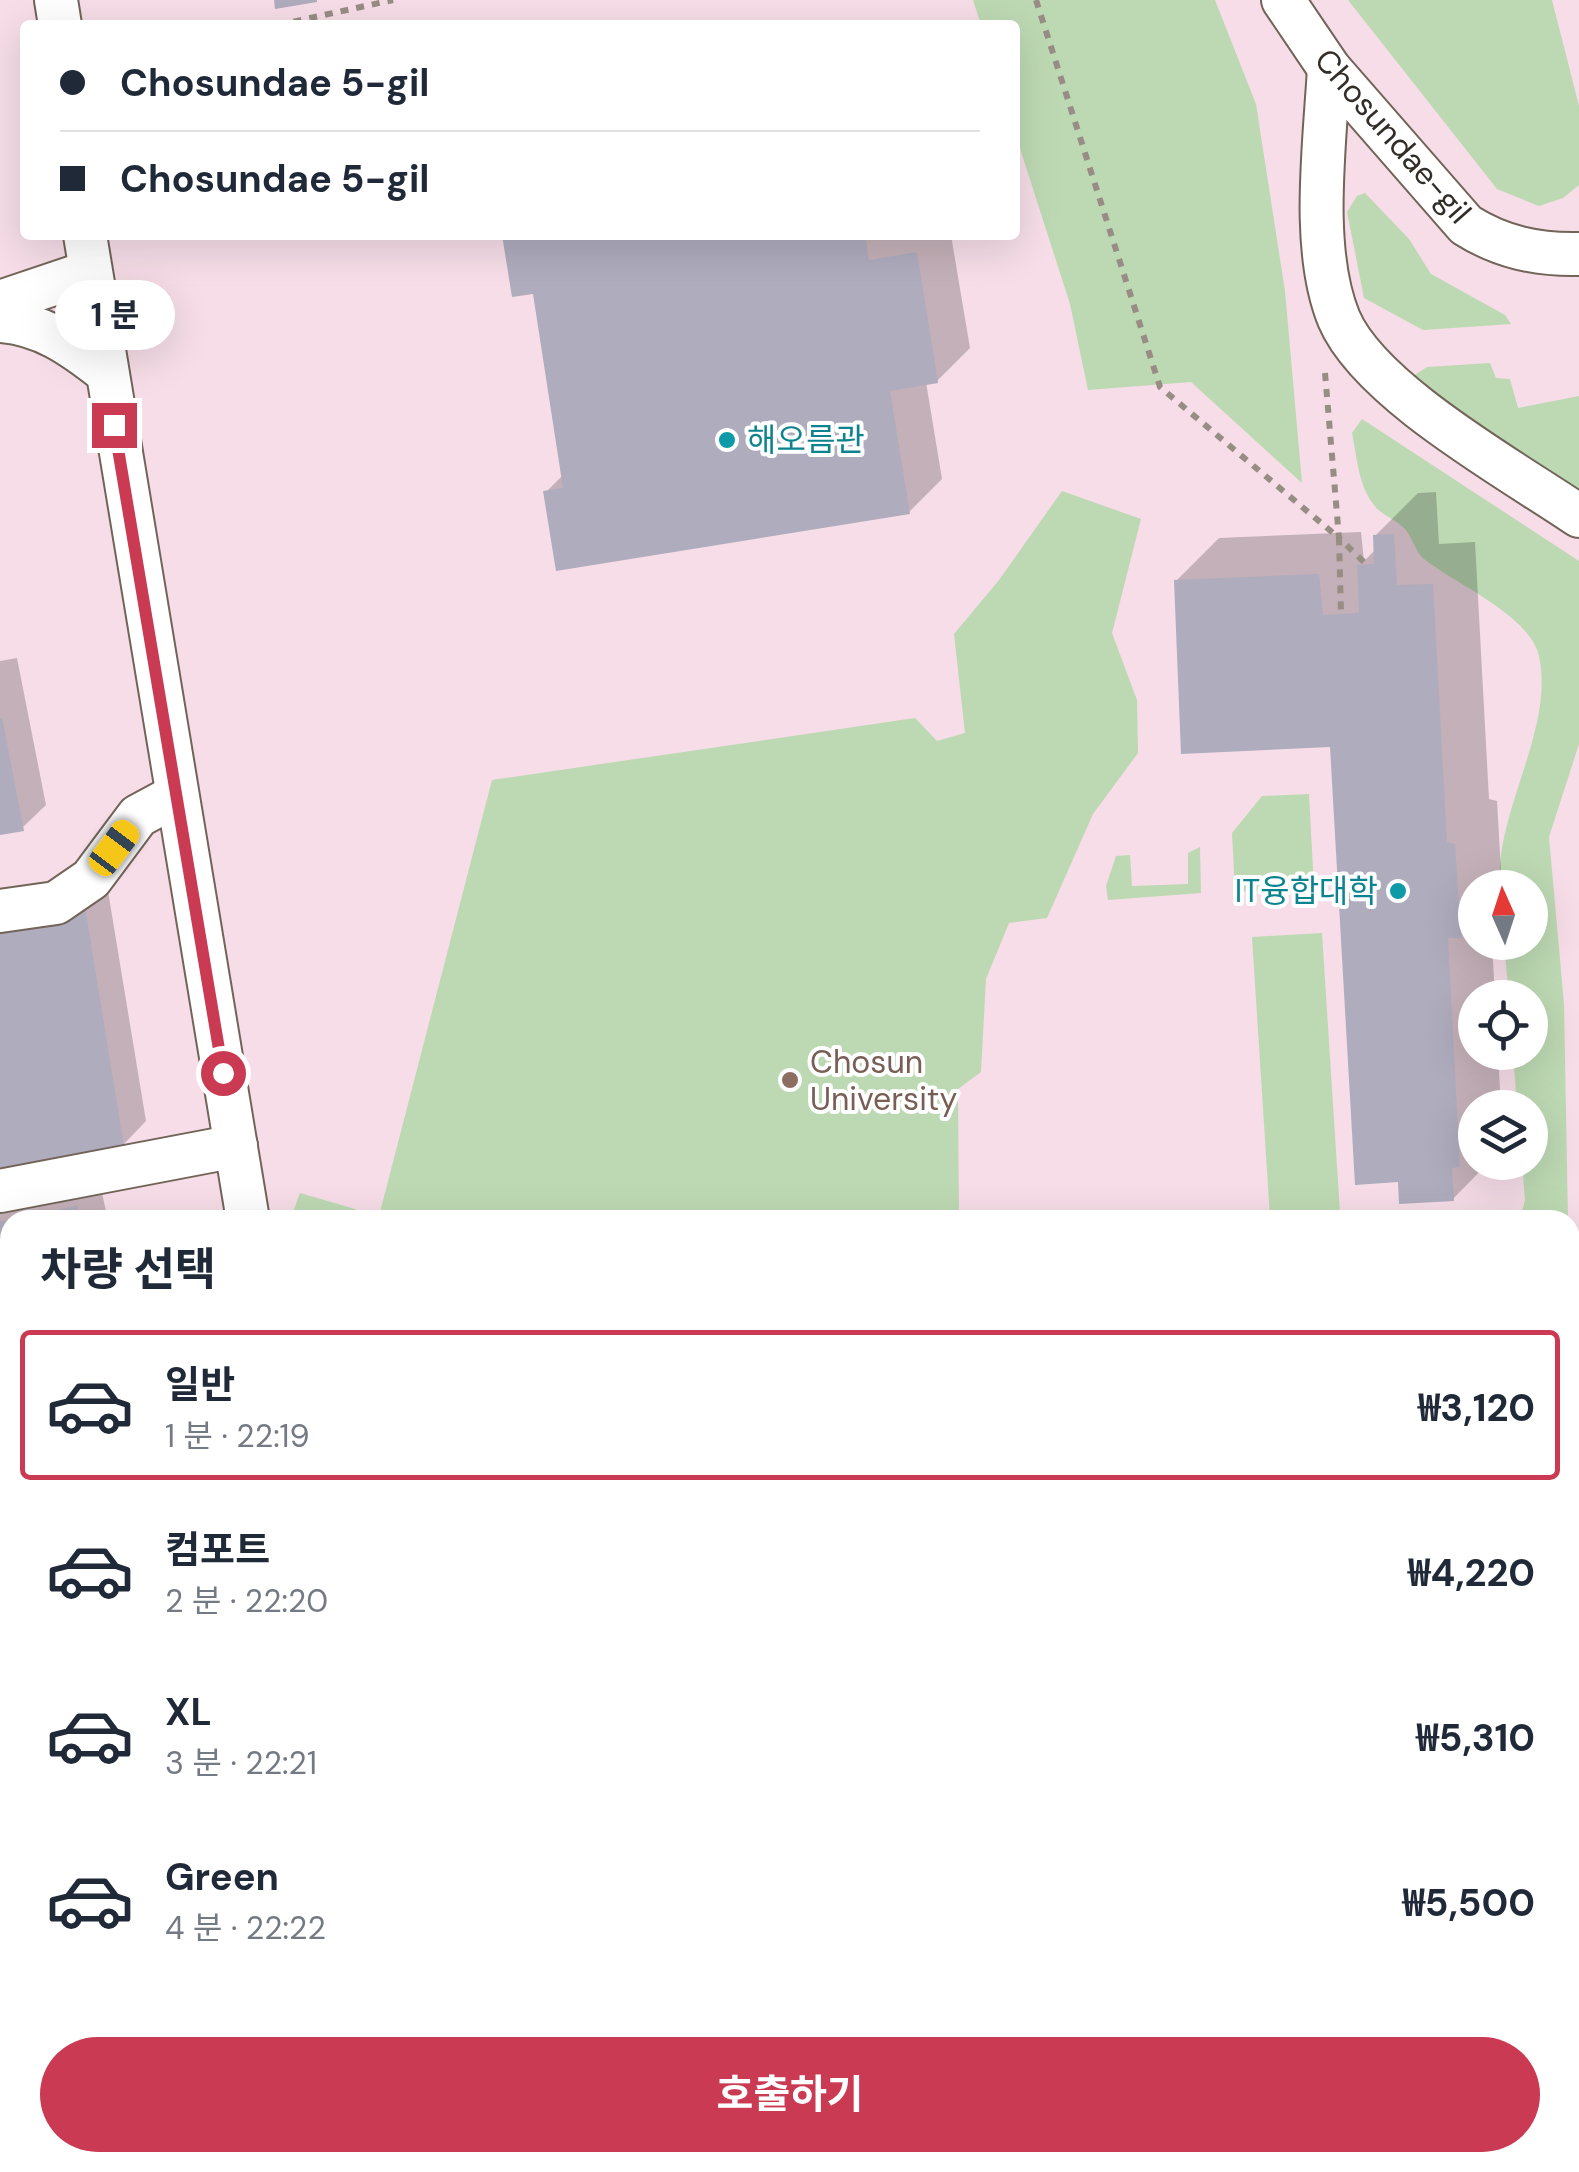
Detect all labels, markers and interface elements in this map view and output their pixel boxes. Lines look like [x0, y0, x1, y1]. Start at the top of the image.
street label: Chosundae-gil [1305, 40, 1481, 232]
text: Chosundae 5-gil [120, 58, 429, 108]
text: Chosundae 5-gil [120, 154, 429, 204]
callout: 1 분 [54, 280, 174, 350]
text: 1 분 [91, 294, 139, 336]
route end [92, 403, 137, 448]
place label: 해오름관 [747, 419, 865, 461]
marker: 해오름관 [716, 429, 738, 451]
car [84, 815, 144, 881]
place label: IT융합대학 [1235, 870, 1378, 912]
north arrow [1458, 870, 1548, 960]
map controls [1458, 870, 1548, 1180]
marker: IT융합대학 [1387, 880, 1409, 902]
button: locate [1458, 980, 1548, 1070]
place label: Chosun University [810, 1041, 957, 1120]
route start [201, 1051, 246, 1096]
marker: Chosun University [779, 1069, 801, 1091]
button: layers [1458, 1090, 1548, 1180]
text: 차량 선택 [40, 1240, 216, 1299]
icon: car [45, 1360, 135, 1450]
text: 일반 [165, 1360, 235, 1410]
text: ₩3,120 [1418, 1383, 1535, 1433]
text: 1 분 · 22:19 [165, 1415, 310, 1457]
icon: car [45, 1525, 135, 1615]
text: 컴포트 [165, 1525, 270, 1575]
text: ₩4,220 [1408, 1548, 1535, 1598]
text: 2 분 · 22:20 [165, 1580, 328, 1622]
text: XL [165, 1687, 212, 1737]
icon: car [45, 1690, 135, 1780]
text: ₩5,310 [1416, 1713, 1535, 1763]
text: 3 분 · 22:21 [165, 1742, 317, 1784]
text: Green [165, 1852, 279, 1902]
icon: car [45, 1855, 135, 1945]
text: ₩5,500 [1402, 1878, 1535, 1928]
text: 4 분 · 22:22 [165, 1907, 326, 1949]
button: 호출하기 [40, 2037, 1540, 2152]

